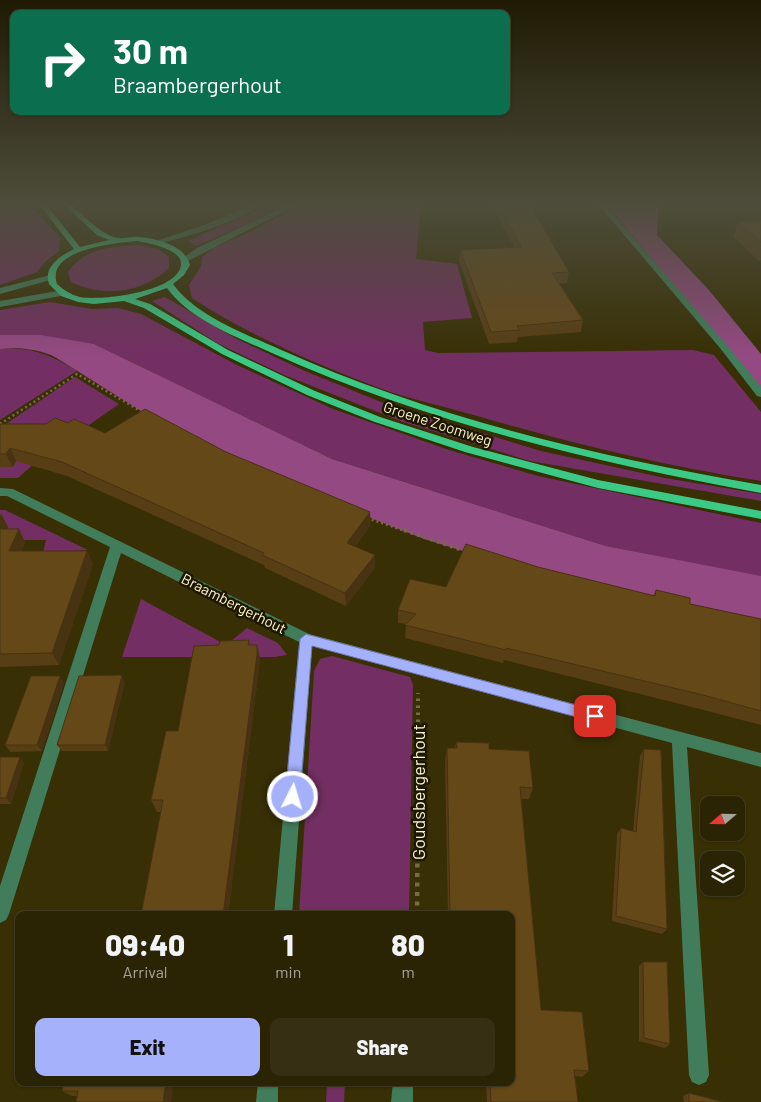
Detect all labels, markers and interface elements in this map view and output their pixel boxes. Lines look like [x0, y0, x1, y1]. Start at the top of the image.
text: 30 m [113, 29, 188, 71]
icon: right [30, 30, 95, 95]
text: Braambergerhout [113, 71, 282, 97]
street label: Groene Zoomweg [381, 397, 495, 449]
street label: Braambergerhout [179, 569, 289, 637]
pin [574, 695, 616, 737]
icon: arrive [581, 702, 609, 730]
street label: Goudsbergerhout [407, 724, 429, 860]
position arrow [266, 770, 318, 822]
north arrow [700, 796, 745, 841]
map controls [700, 796, 745, 896]
button: layers [700, 851, 745, 896]
text: 09:40 [105, 926, 185, 962]
text: 1 [283, 926, 294, 962]
text: 80 [391, 926, 425, 962]
text: Arrival [123, 962, 168, 981]
text: min [275, 962, 301, 981]
text: m [402, 962, 415, 981]
button: Exit [35, 1018, 260, 1076]
button: Share [270, 1018, 495, 1076]

